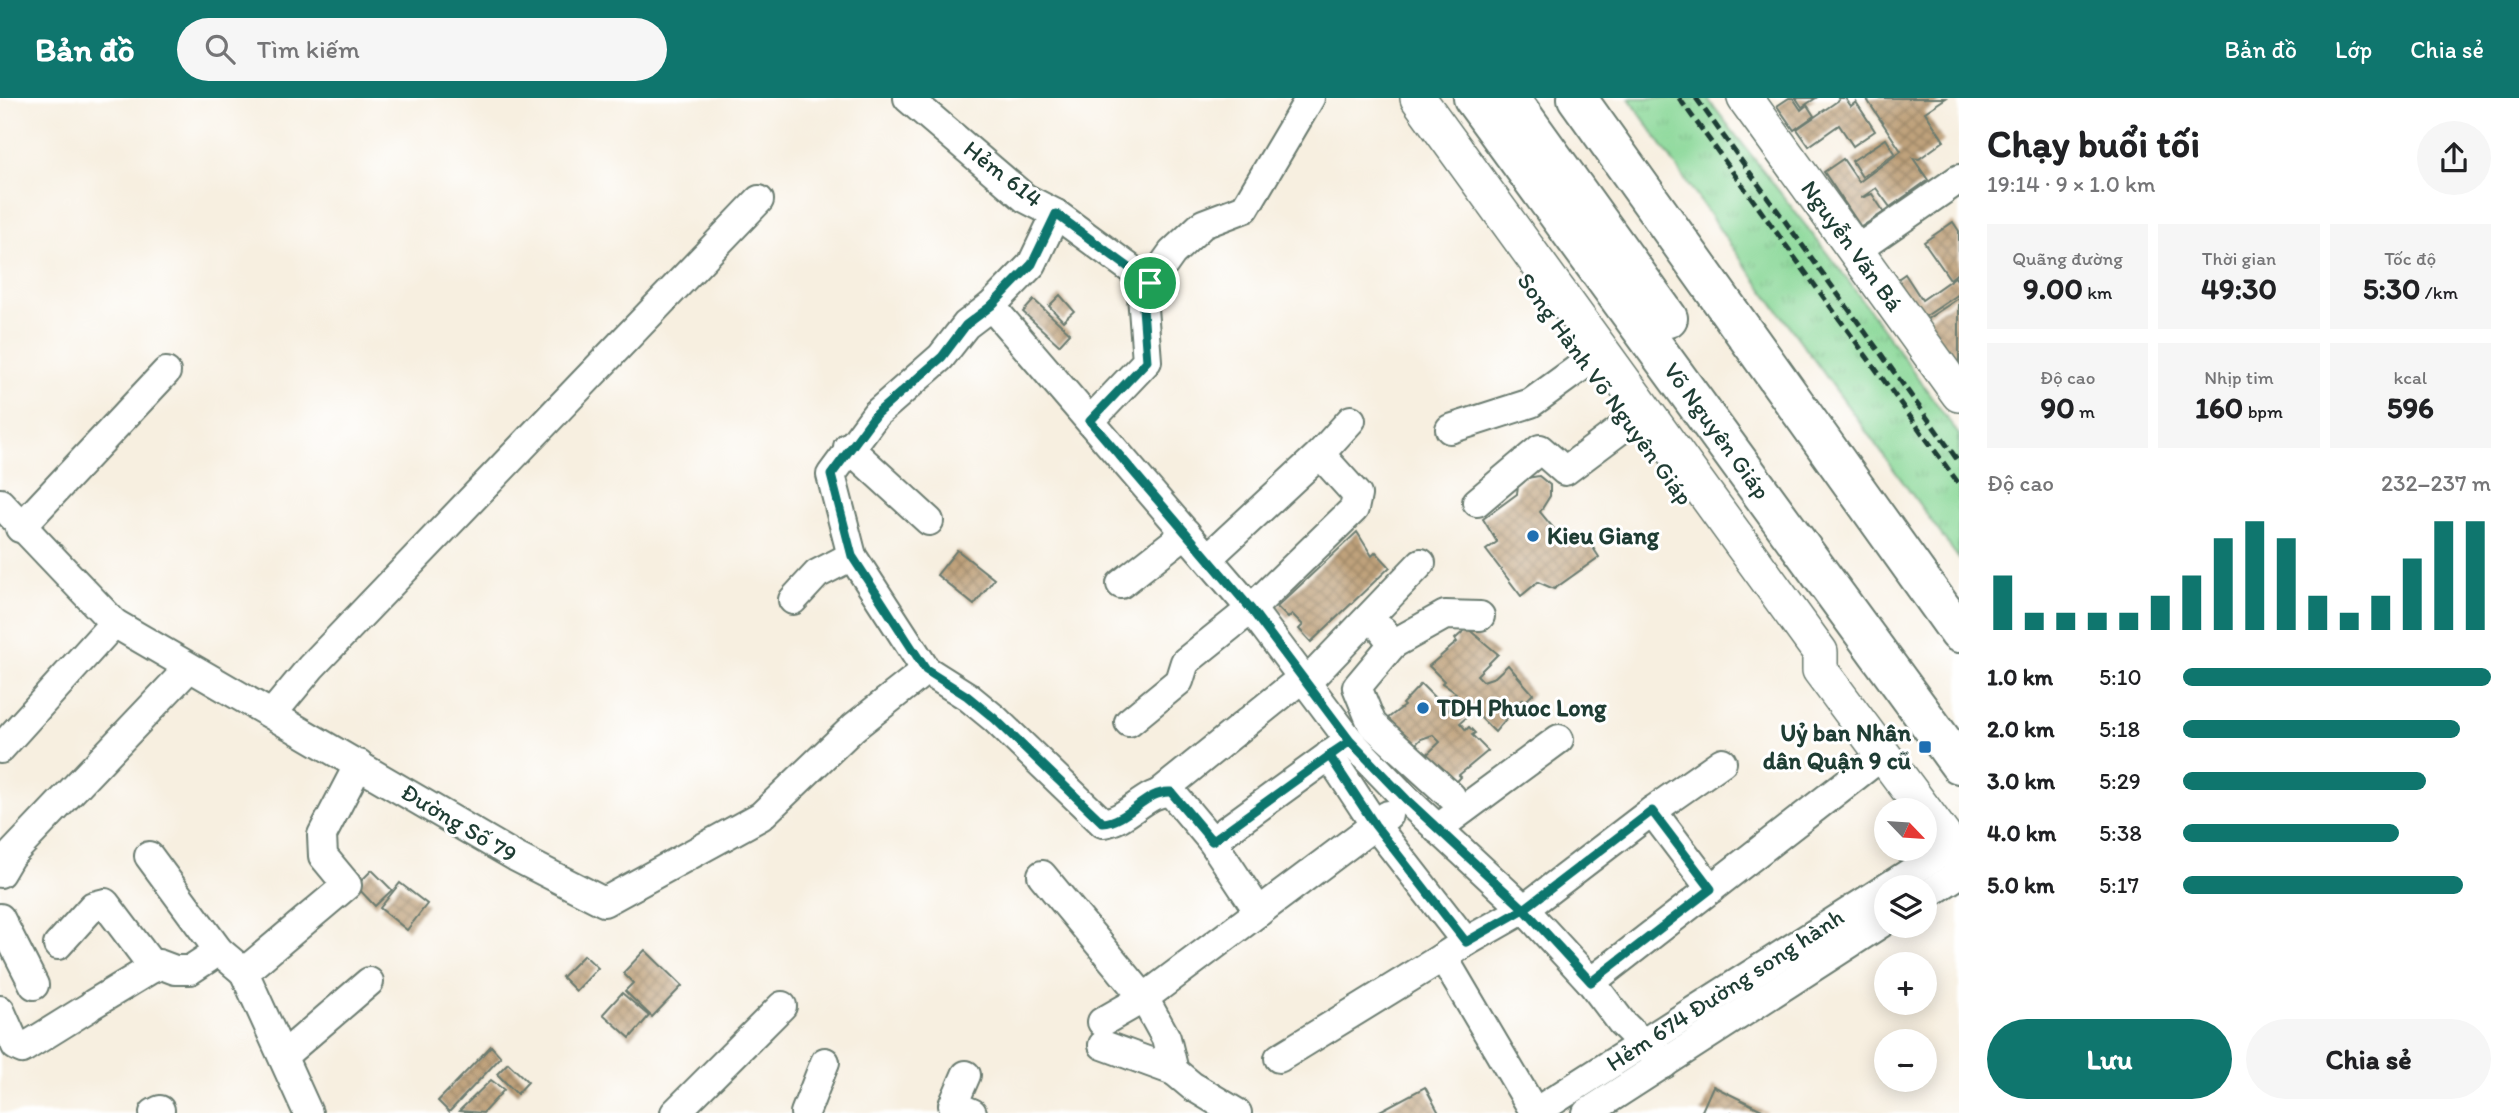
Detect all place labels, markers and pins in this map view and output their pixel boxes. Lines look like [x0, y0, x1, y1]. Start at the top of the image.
pin [1120, 253, 1180, 313]
place label: Kieu Giang [1547, 521, 1660, 551]
marker: Kieu Giang [1525, 528, 1541, 544]
place label: TDH Phuoc Long [1436, 693, 1607, 723]
marker: TDH Phuoc Long [1415, 700, 1431, 716]
place label: Uỷ ban Nhân dân Quận 9 cũ [1763, 718, 1912, 775]
marker: Uỷ ban Nhân dân Quận 9 cũ [1917, 739, 1933, 755]

